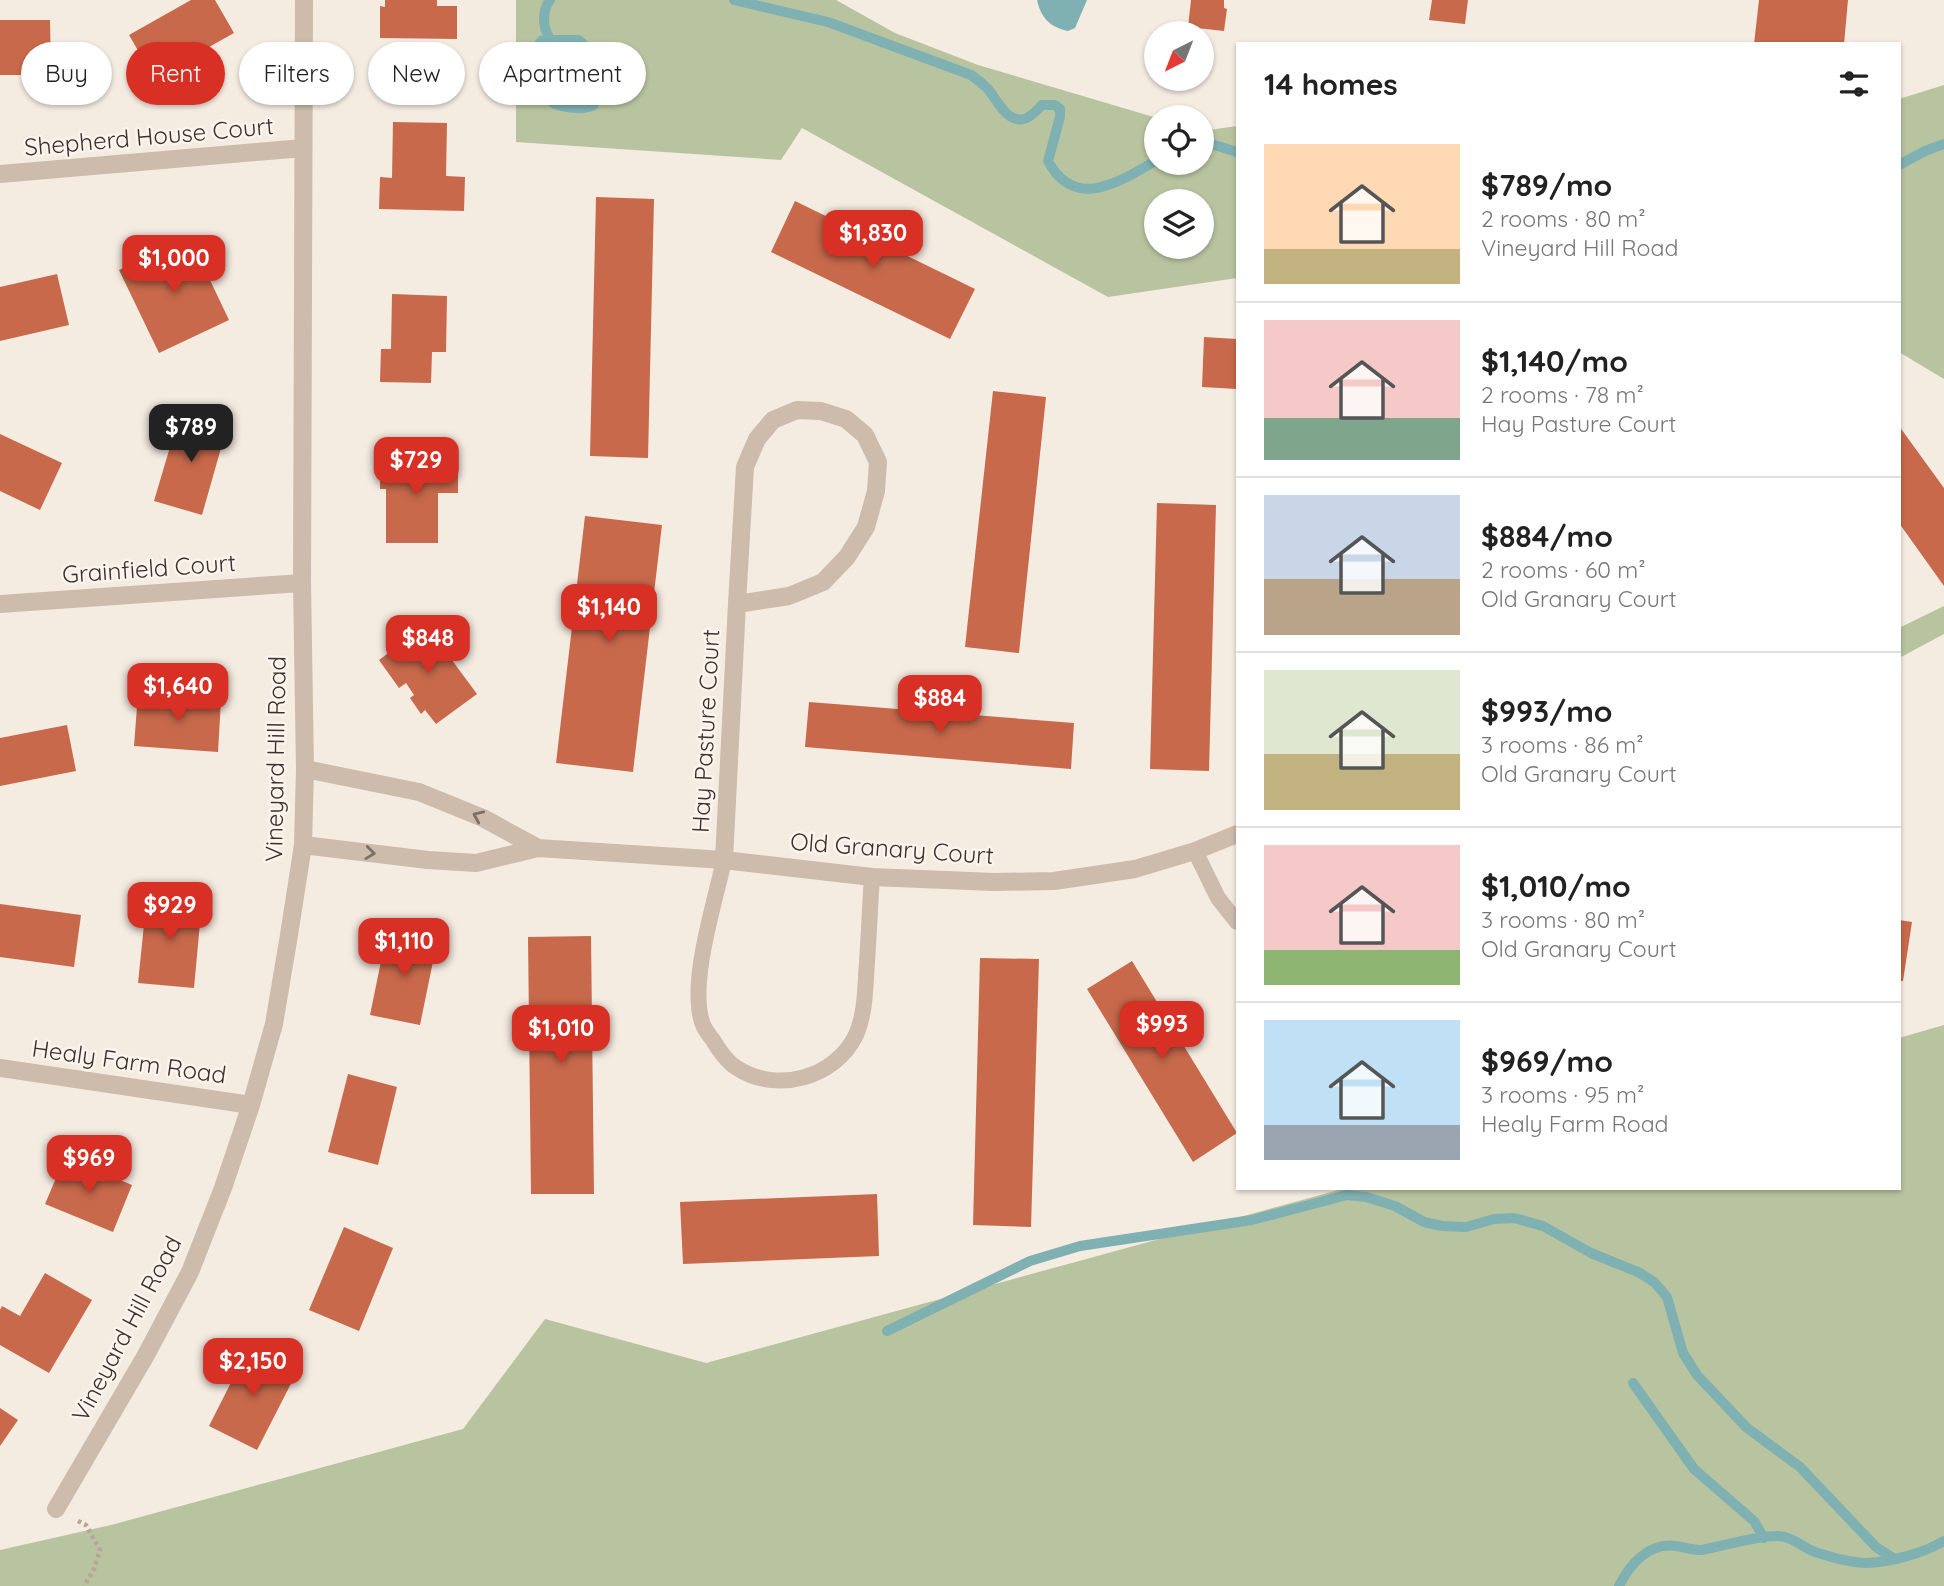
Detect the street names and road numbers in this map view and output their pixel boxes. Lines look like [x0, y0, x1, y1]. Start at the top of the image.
street label: Shepherd House Court [23, 110, 275, 162]
street label: Grainfield Court [61, 547, 237, 589]
street label: Hay Pasture Court [685, 628, 725, 833]
street label: Vineyard Hill Road [258, 656, 292, 862]
street label: Old Granary Court [789, 826, 995, 870]
street label: Healy Farm Road [30, 1033, 228, 1089]
street label: Vineyard Hill Road [65, 1231, 188, 1426]

